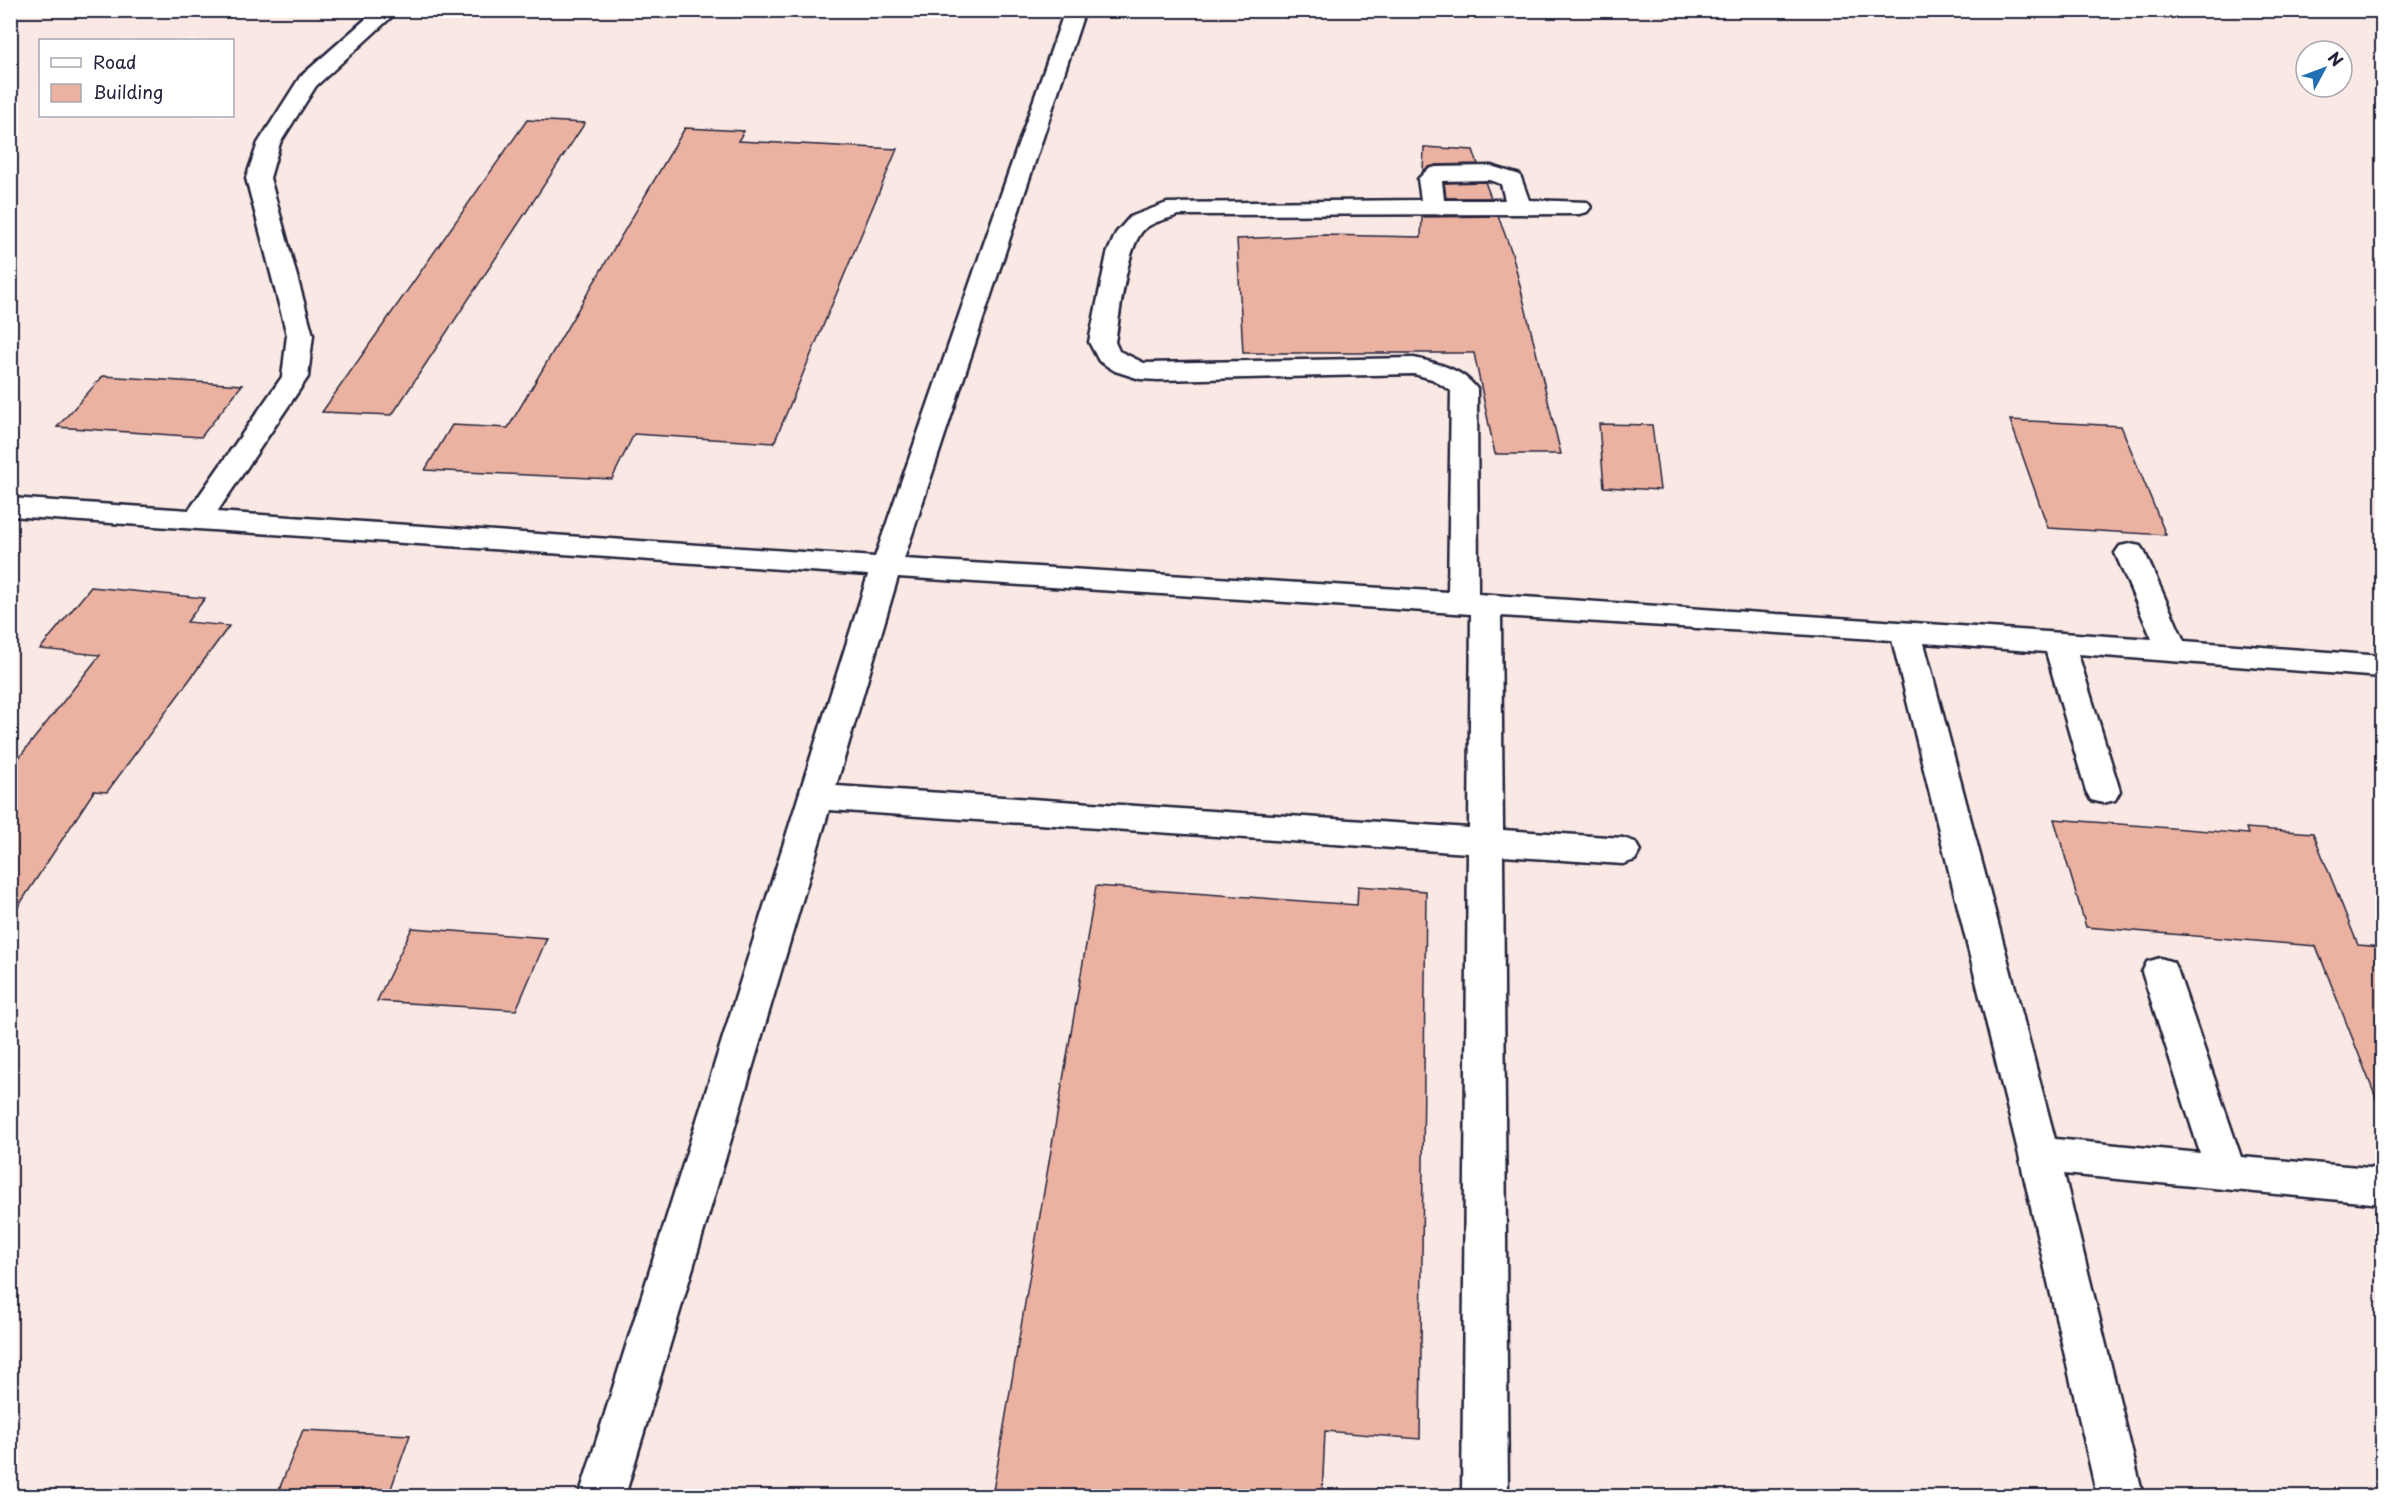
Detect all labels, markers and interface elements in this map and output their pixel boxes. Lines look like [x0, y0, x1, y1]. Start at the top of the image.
legend [39, 39, 234, 117]
north arrow [2294, 39, 2354, 99]
text: N [2323, 46, 2349, 71]
text: Road [93, 48, 137, 75]
text: Building [93, 78, 163, 105]

